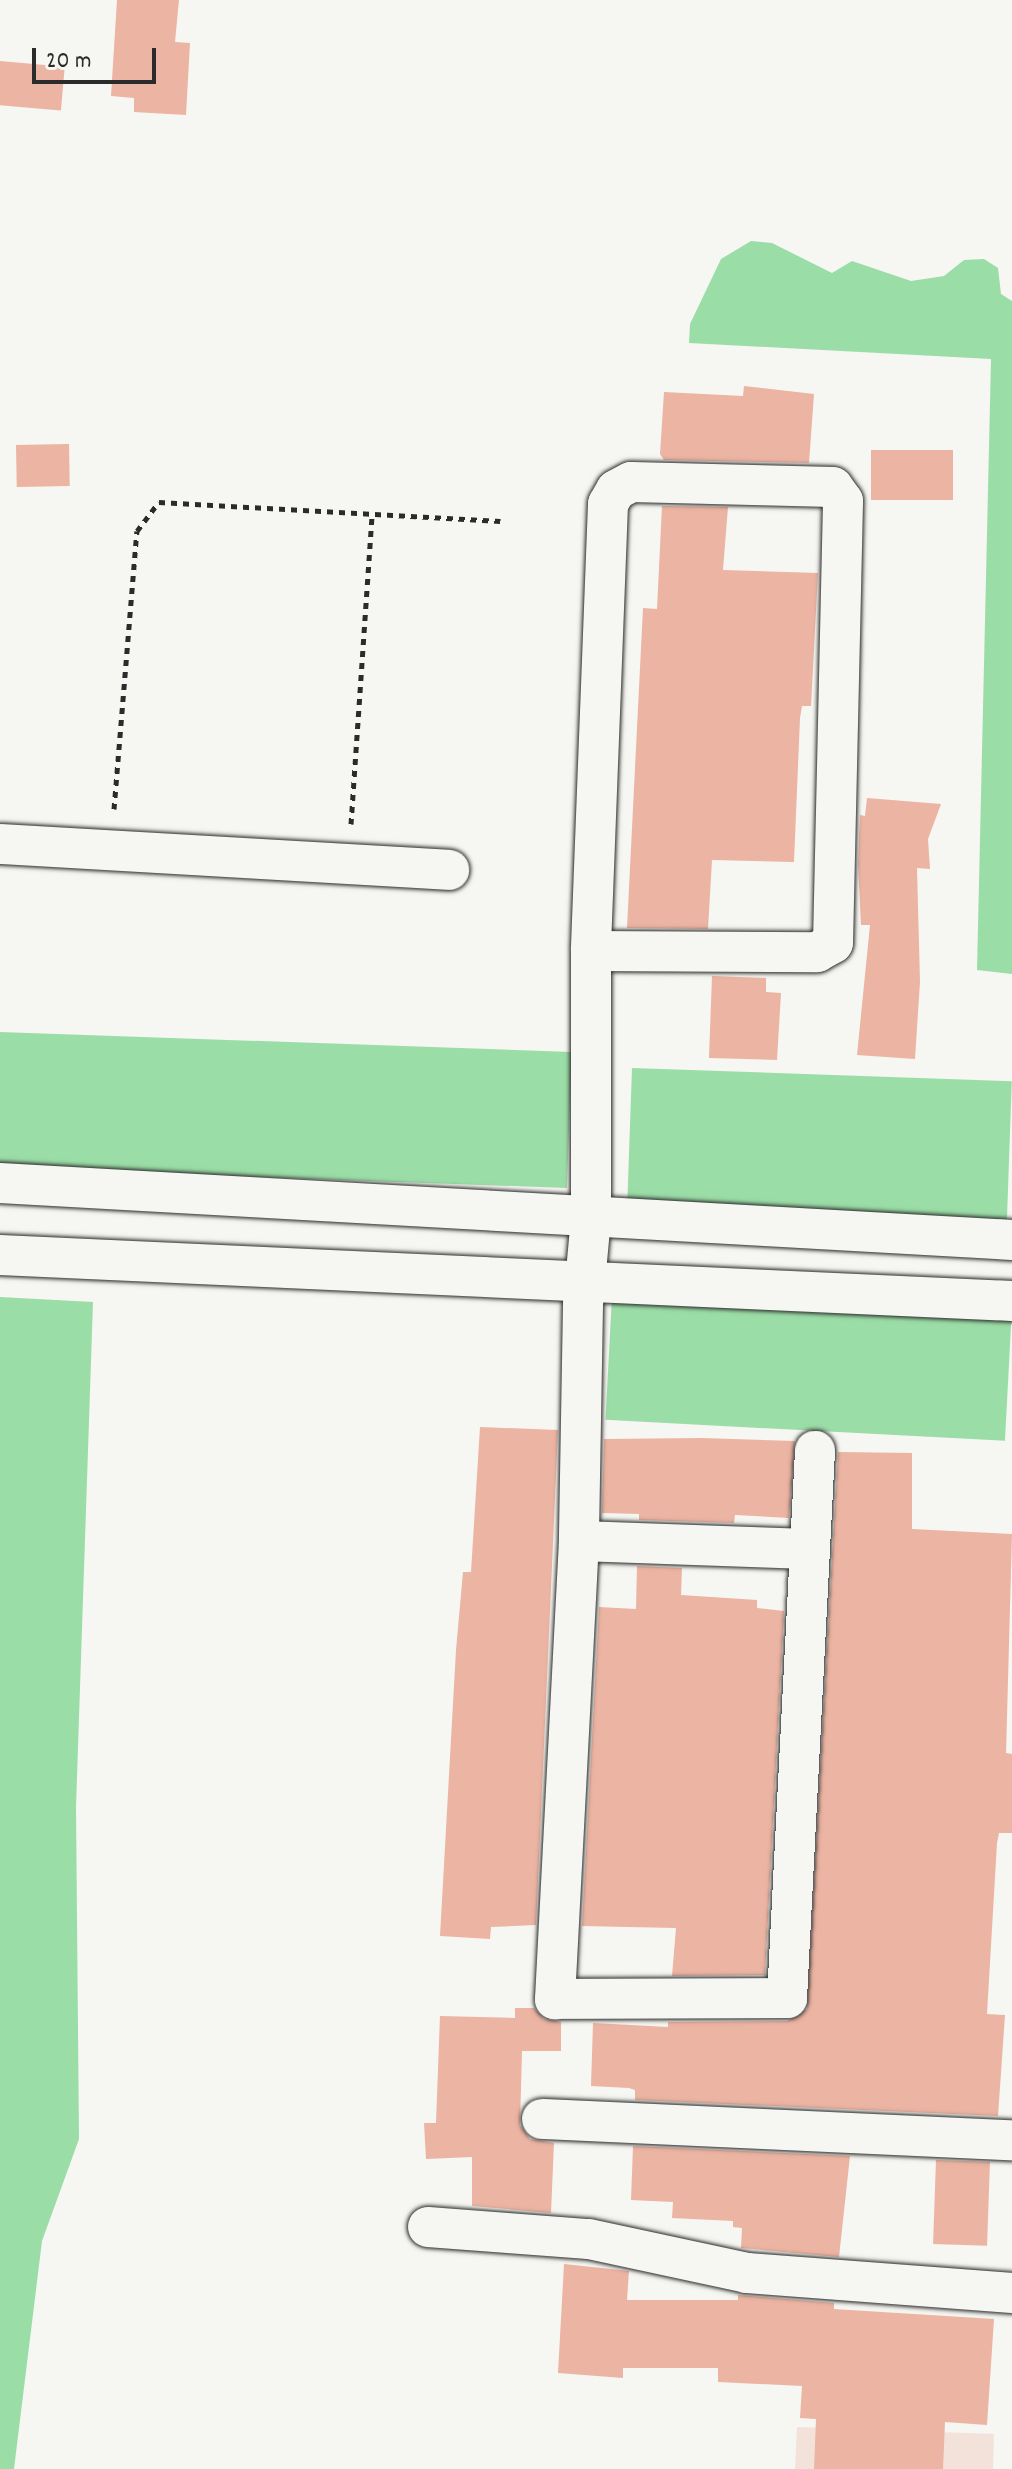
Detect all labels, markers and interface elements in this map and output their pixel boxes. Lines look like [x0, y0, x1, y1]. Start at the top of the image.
scale bar [36, 32, 160, 82]
text: 20 m [46, 45, 92, 79]

